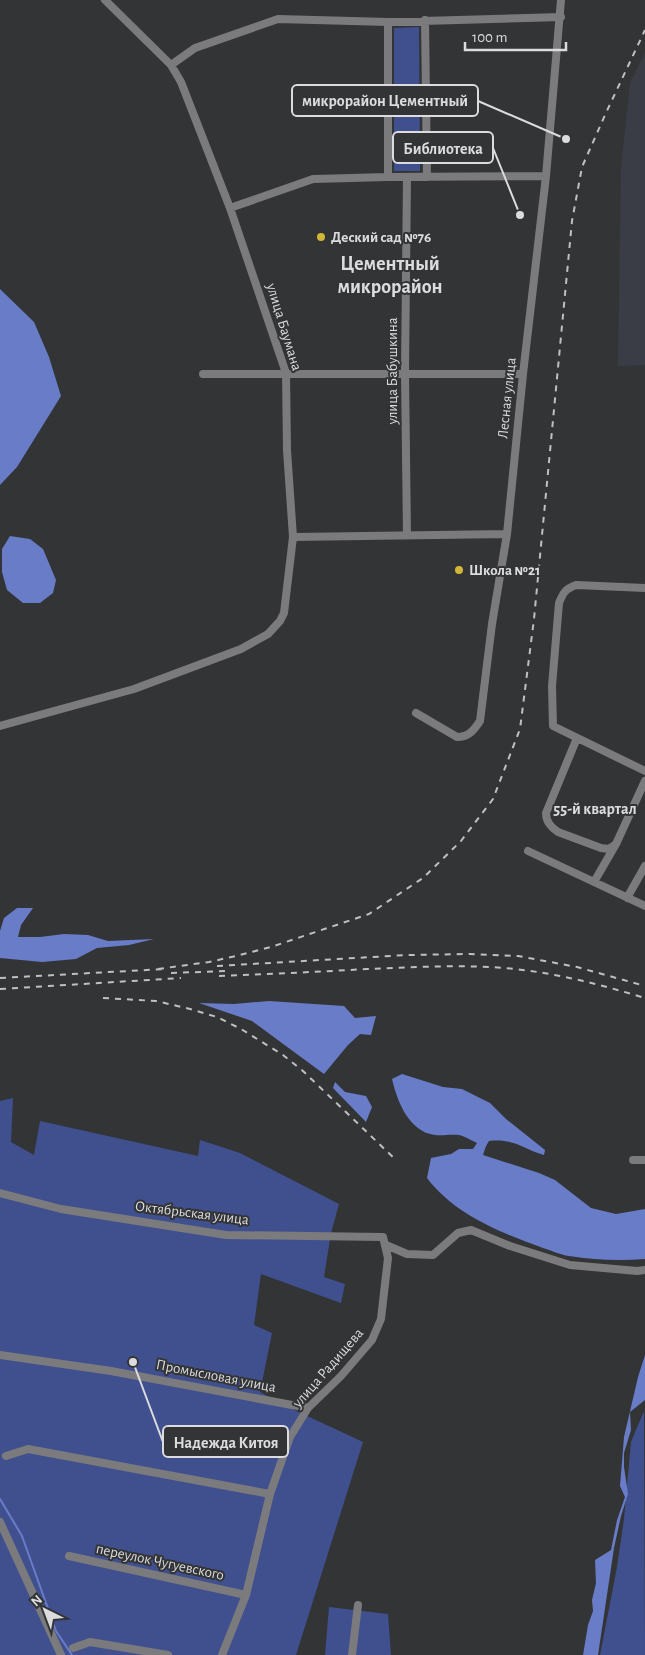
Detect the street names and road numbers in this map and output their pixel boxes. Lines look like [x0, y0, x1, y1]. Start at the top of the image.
street label: улица Баумана [263, 280, 304, 373]
street label: улица Бабушкина [385, 317, 400, 426]
street label: Лесная улица [495, 357, 519, 439]
street label: Октябрьская улица [134, 1199, 250, 1227]
street label: улица Радищева [289, 1325, 366, 1411]
street label: Промысловая улица [155, 1357, 277, 1395]
street label: переулок Чугуевского [95, 1541, 225, 1583]

